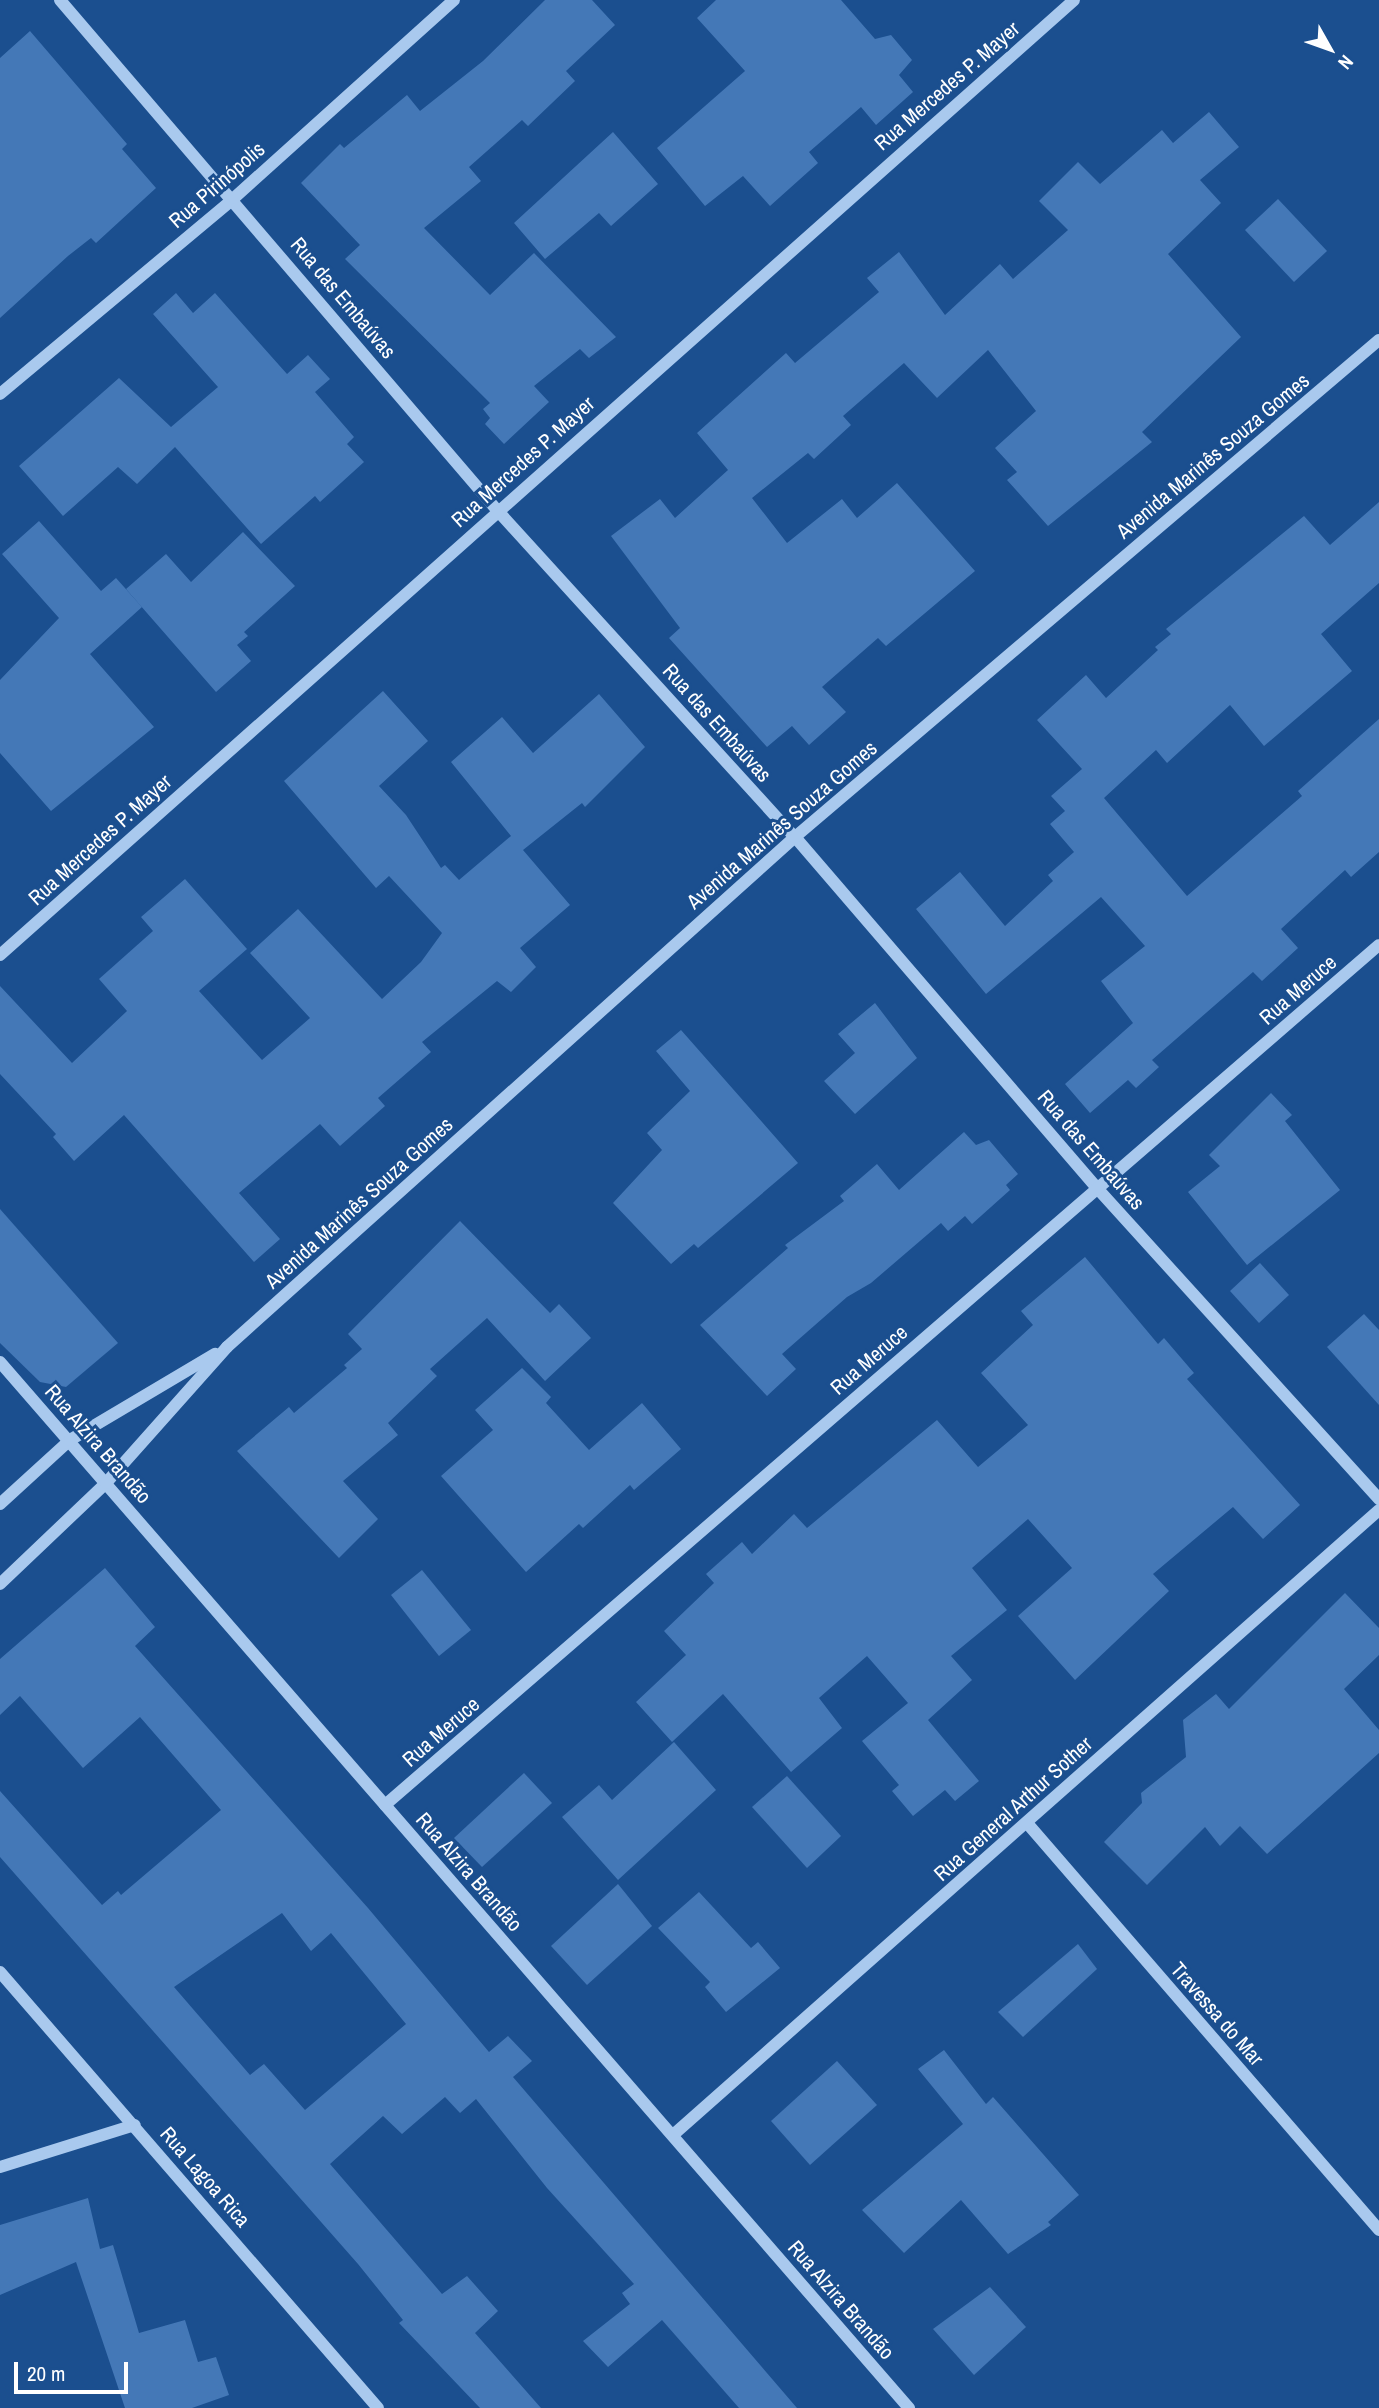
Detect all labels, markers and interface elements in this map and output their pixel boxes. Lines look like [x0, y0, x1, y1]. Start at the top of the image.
north arrow [1295, 14, 1365, 84]
street label: Rua Mercedes P. Mayer [870, 16, 1024, 156]
text: N [1333, 50, 1360, 75]
street label: Rua Pirinópolis [164, 137, 270, 233]
street label: Rua das Embaúvas [285, 232, 401, 364]
street label: Avenida Marinês Souza Gomes [1112, 368, 1314, 544]
street label: Rua Mercedes P. Mayer [446, 391, 600, 533]
street label: Rua das Embaúvas [657, 659, 777, 787]
street label: Avenida Marinês Souza Gomes [682, 736, 882, 914]
street label: Rua Mercedes P. Mayer [23, 769, 177, 911]
street label: Rua Meruce [1254, 950, 1342, 1030]
street label: Rua das Embaúvas [1032, 1085, 1150, 1215]
street label: Avenida Marinês Souza Gomes [260, 1112, 458, 1294]
street label: Rua Meruce [825, 1320, 913, 1400]
street label: Rua Alzira Brandão [39, 1379, 157, 1509]
street label: Rua Meruce [397, 1692, 485, 1772]
street label: Rua General Arthur Sother [928, 1731, 1098, 1887]
street label: Rua Alzira Brandão [410, 1807, 528, 1937]
street label: Travessa do Mar [1165, 1957, 1269, 2071]
street label: Rua Lagoa Rica [155, 2122, 255, 2232]
street label: Rua Alzira Brandão [782, 2235, 900, 2365]
scale bar [18, 2348, 131, 2392]
text: 20 m [27, 2359, 65, 2388]

